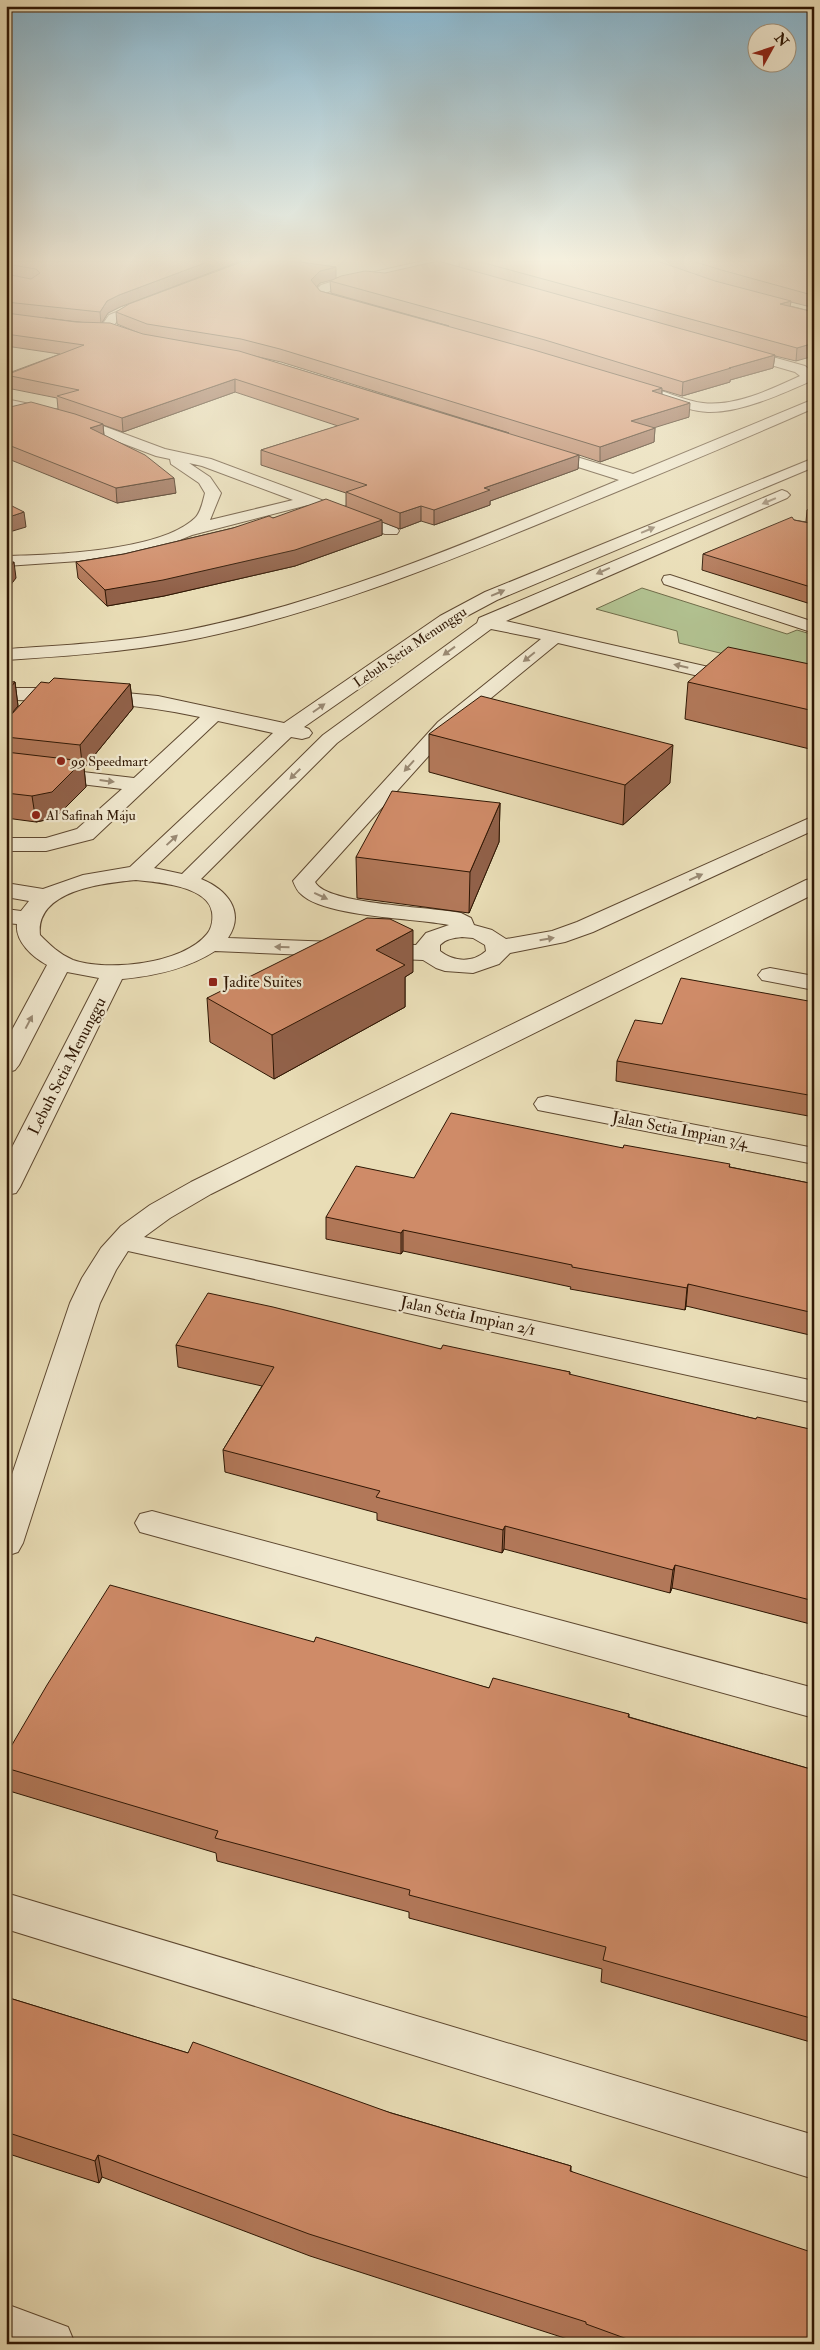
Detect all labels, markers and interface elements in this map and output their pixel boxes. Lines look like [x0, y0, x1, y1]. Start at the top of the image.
north arrow [748, 22, 798, 72]
text: N [770, 29, 792, 51]
one-way arrow [761, 497, 776, 505]
one-way arrow [641, 526, 655, 534]
one-way arrow [596, 568, 610, 576]
one-way arrow [491, 588, 505, 596]
street label: Lebuh Setia Menunggu [350, 603, 470, 691]
one-way arrow [442, 646, 456, 656]
one-way arrow [523, 652, 536, 663]
one-way arrow [673, 662, 688, 670]
one-way arrow [312, 703, 326, 713]
place label: 99 Speedmart [70, 753, 149, 771]
marker: 99 Speedmart [55, 755, 67, 767]
one-way arrow [403, 759, 415, 771]
one-way arrow [290, 768, 302, 780]
one-way arrow [99, 777, 115, 785]
place label: Al Safinah Maju [45, 807, 136, 824]
marker: Al Safinah Maju [30, 809, 42, 821]
one-way arrow [165, 834, 177, 846]
one-way arrow [689, 873, 703, 881]
one-way arrow [314, 893, 328, 901]
one-way arrow [539, 935, 555, 943]
one-way arrow [274, 943, 290, 951]
place label: Jadite Suites [222, 972, 302, 993]
marker: Jadite Suites [207, 976, 219, 988]
street label: Lebuh Setia Menunggu [24, 994, 110, 1138]
one-way arrow [25, 1014, 33, 1029]
street label: Jalan Setia Impian 3/4 [609, 1107, 751, 1154]
street label: Jalan Setia Impian 2/1 [398, 1292, 537, 1341]

